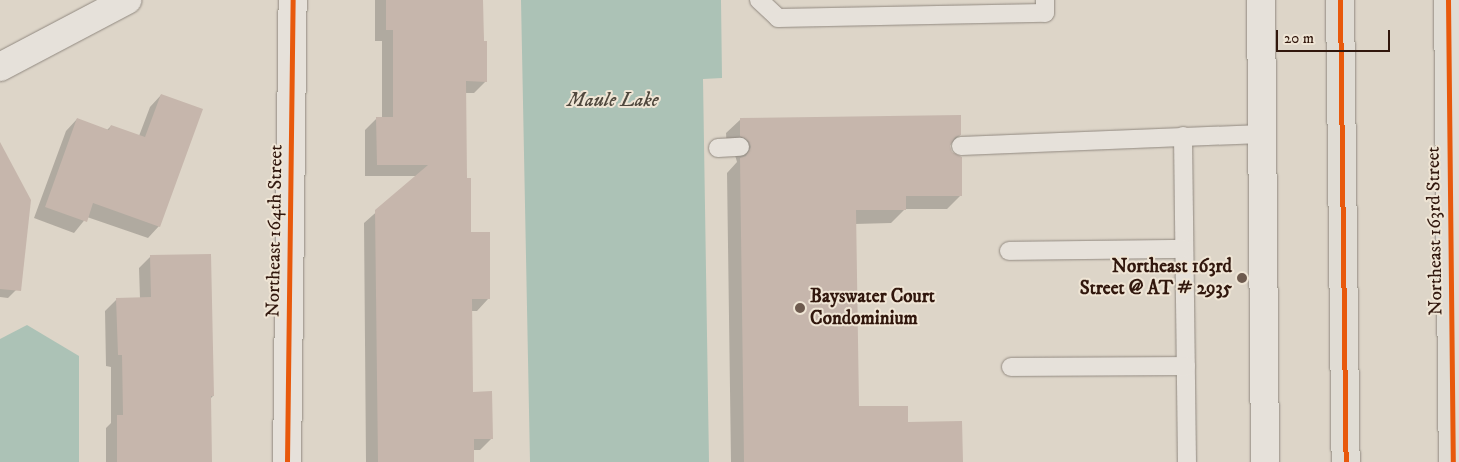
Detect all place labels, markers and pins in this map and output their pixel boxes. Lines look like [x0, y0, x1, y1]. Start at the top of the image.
place label: Northeast 163rd Street @ AT # 2935 [1080, 256, 1232, 300]
marker: Northeast 163rd Street @ AT # 2935 [1236, 272, 1248, 284]
place label: Bayswater Court Condominium [810, 286, 935, 330]
marker: Bayswater Court Condominium [794, 302, 806, 314]

